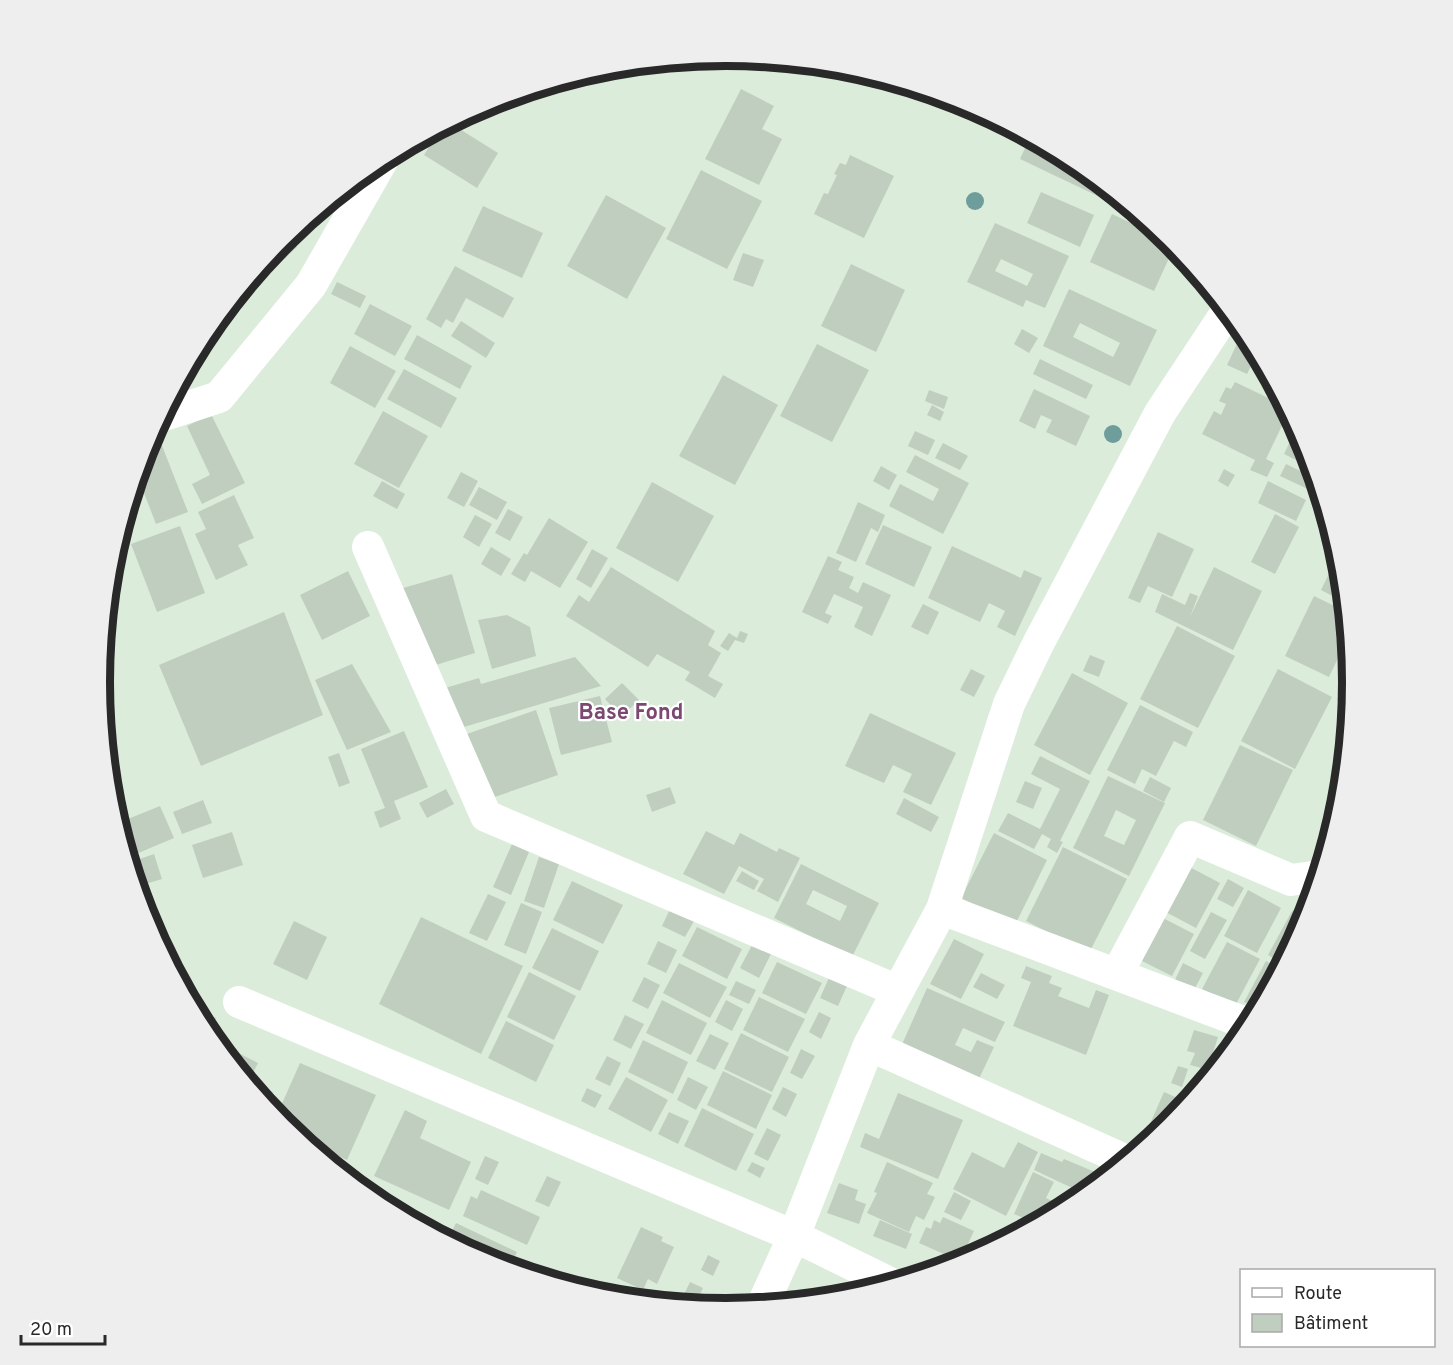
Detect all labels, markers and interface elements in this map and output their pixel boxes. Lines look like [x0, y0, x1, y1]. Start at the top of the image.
district label: Base Fond [578, 700, 684, 727]
legend [1240, 1269, 1435, 1347]
text: Route [1294, 1283, 1342, 1306]
scale bar [21, 1308, 105, 1346]
text: Bâtiment [1294, 1313, 1368, 1336]
text: 20 m [30, 1319, 72, 1342]

